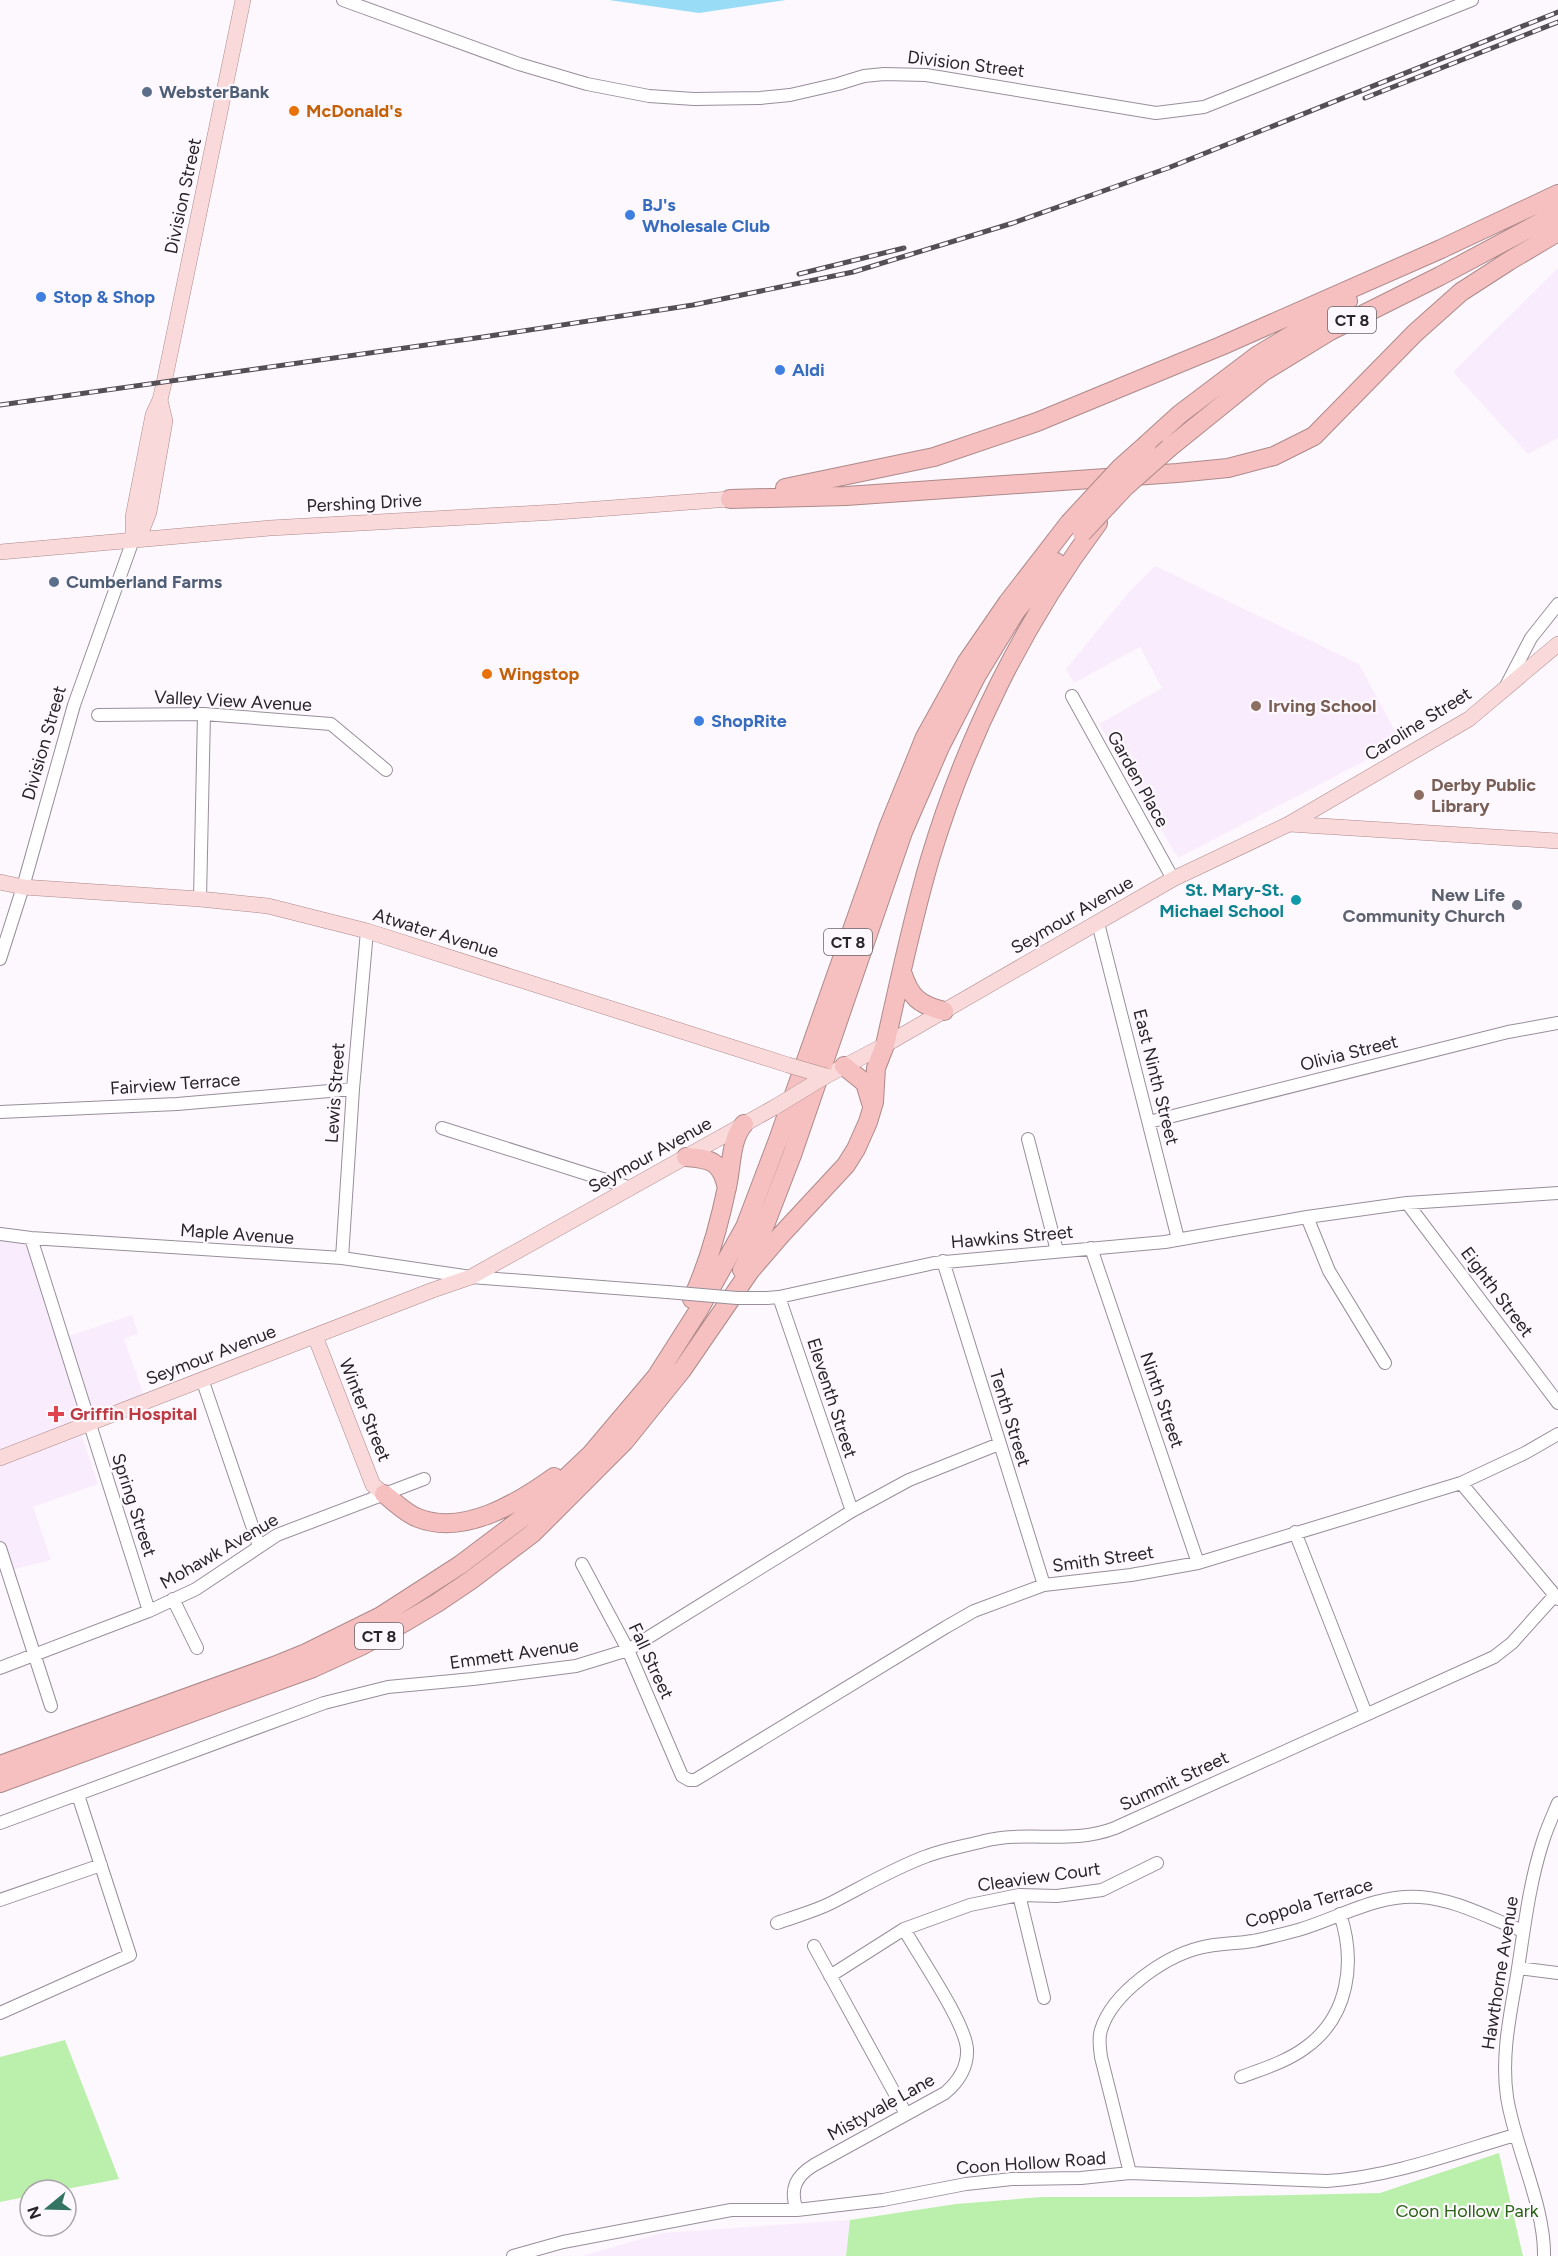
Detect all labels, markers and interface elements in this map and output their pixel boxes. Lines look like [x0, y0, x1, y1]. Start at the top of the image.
street label: Division Street [906, 46, 1026, 82]
place label: WebsterBank [159, 81, 270, 103]
marker: WebsterBank [140, 85, 154, 99]
place label: McDonald's [306, 100, 403, 122]
marker: McDonald's [287, 104, 301, 118]
street label: Division Street [160, 136, 206, 256]
place label: BJ's Wholesale Club [642, 194, 770, 237]
marker: BJ's Wholesale Club [623, 208, 637, 222]
place label: Stop & Shop [53, 286, 155, 308]
marker: Stop & Shop [34, 290, 48, 304]
road number: CT 8 [1328, 307, 1376, 333]
place label: Aldi [792, 359, 825, 381]
marker: Aldi [773, 363, 787, 377]
street label: Pershing Drive [306, 489, 422, 517]
place label: Cumberland Farms [66, 571, 223, 593]
marker: Cumberland Farms [47, 575, 61, 589]
place label: Wingstop [499, 663, 579, 685]
marker: Wingstop [480, 667, 494, 681]
street label: Caroline Street [1361, 682, 1476, 766]
street label: Division Street [17, 683, 71, 803]
street label: Valley View Avenue [154, 686, 313, 716]
place label: Irving School [1268, 695, 1376, 717]
marker: Irving School [1249, 699, 1263, 713]
place label: ShopRite [711, 710, 787, 732]
marker: ShopRite [692, 714, 706, 728]
street label: Garden Place [1102, 727, 1174, 831]
place label: Derby Public Library [1431, 774, 1536, 817]
marker: Derby Public Library [1412, 788, 1426, 802]
street label: Seymour Avenue [1007, 871, 1137, 959]
place label: St. Mary-St. Michael School [1159, 879, 1284, 922]
place label: New Life Community Church [1343, 884, 1505, 927]
marker: St. Mary-St. Michael School [1289, 893, 1303, 907]
marker: New Life Community Church [1510, 898, 1524, 912]
street label: Atwater Avenue [371, 903, 502, 963]
road number: CT 8 [824, 929, 872, 955]
street label: East Ninth Street [1128, 1007, 1184, 1147]
street label: Olivia Street [1298, 1030, 1400, 1076]
street label: Lewis Street [321, 1042, 349, 1144]
street label: Fairview Terrace [109, 1068, 241, 1100]
street label: Seymour Avenue [585, 1112, 716, 1198]
street label: Maple Avenue [179, 1219, 295, 1249]
street label: Hawkins Street [950, 1221, 1074, 1253]
street label: Eighth Street [1456, 1243, 1538, 1342]
street label: Seymour Avenue [143, 1320, 279, 1390]
street label: Eleventh Street [802, 1335, 862, 1461]
street label: Ninth Street [1135, 1349, 1189, 1451]
street label: Winter Street [334, 1355, 396, 1465]
street label: Tenth Street [985, 1367, 1035, 1469]
place label: Griffin Hospital [70, 1403, 197, 1425]
marker: Griffin Hospital [47, 1405, 65, 1423]
street label: Spring Street [107, 1451, 161, 1560]
street label: Mohawk Avenue [156, 1508, 282, 1594]
street label: Smith Street [1051, 1541, 1155, 1577]
street label: Fall Street [624, 1619, 678, 1703]
road number: CT 8 [355, 1623, 403, 1649]
street label: Emmett Avenue [448, 1634, 580, 1674]
street label: Summit Street [1116, 1746, 1232, 1816]
street label: Cleaview Court [976, 1857, 1102, 1897]
street label: Coppola Terrace [1243, 1873, 1376, 1933]
street label: Hawthorne Avenue [1477, 1894, 1523, 2051]
street label: Mistyvale Lane [824, 2068, 939, 2145]
street label: Coon Hollow Road [955, 2147, 1107, 2179]
north arrow [18, 2178, 78, 2238]
park label: Coon Hollow Park [1395, 2200, 1539, 2222]
text: N [23, 2204, 45, 2222]

